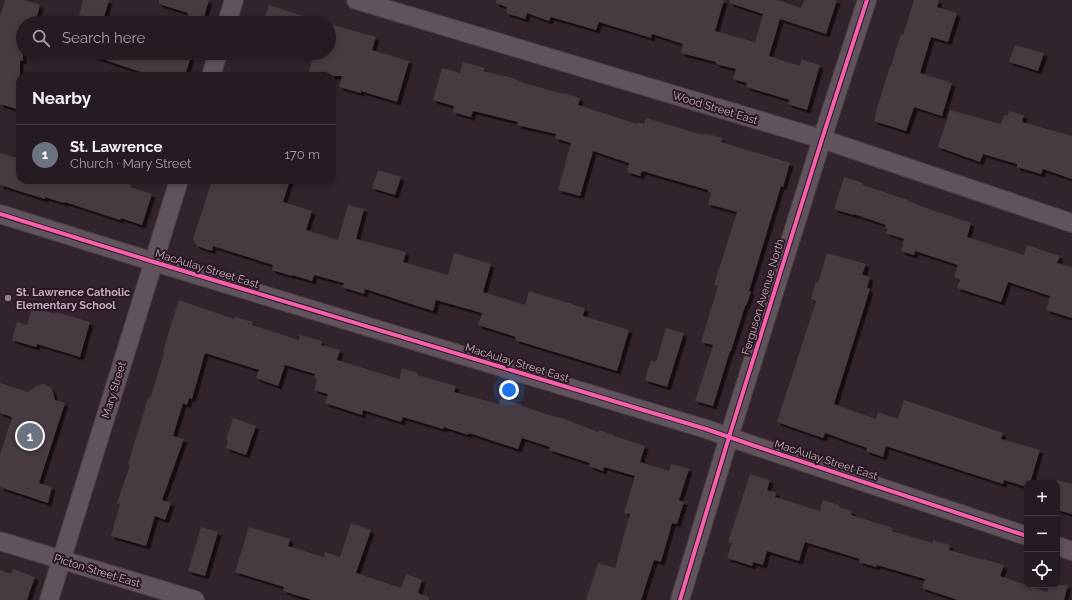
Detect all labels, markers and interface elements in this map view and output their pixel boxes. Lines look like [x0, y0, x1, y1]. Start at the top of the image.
search box [16, 16, 336, 60]
icon: search [30, 27, 52, 49]
text: Search here [62, 29, 145, 47]
text: Nearby [32, 88, 91, 108]
street label: Wood Street East [671, 89, 760, 127]
text: St. Lawrence [70, 138, 163, 156]
text: 1 [42, 147, 48, 162]
text: 170 m [284, 147, 320, 162]
text: Church · Mary Street [70, 156, 191, 171]
street label: Ferguson Avenue North [739, 237, 787, 357]
street label: MacAulay Street East [154, 247, 261, 291]
place label: St. Lawrence Catholic Elementary School [16, 286, 130, 312]
marker: St. Lawrence Catholic Elementary School [3, 293, 13, 303]
street label: MacAulay Street East [464, 341, 571, 385]
street label: Mary Street [99, 360, 129, 420]
your location [499, 380, 519, 400]
pin: 1 [17, 421, 43, 451]
street label: MacAulay Street East [773, 437, 879, 483]
map controls [1024, 480, 1060, 588]
button: + [1024, 480, 1060, 516]
button: − [1024, 516, 1060, 552]
street label: Picton Street East [52, 552, 142, 590]
button: locate [1024, 552, 1060, 588]

